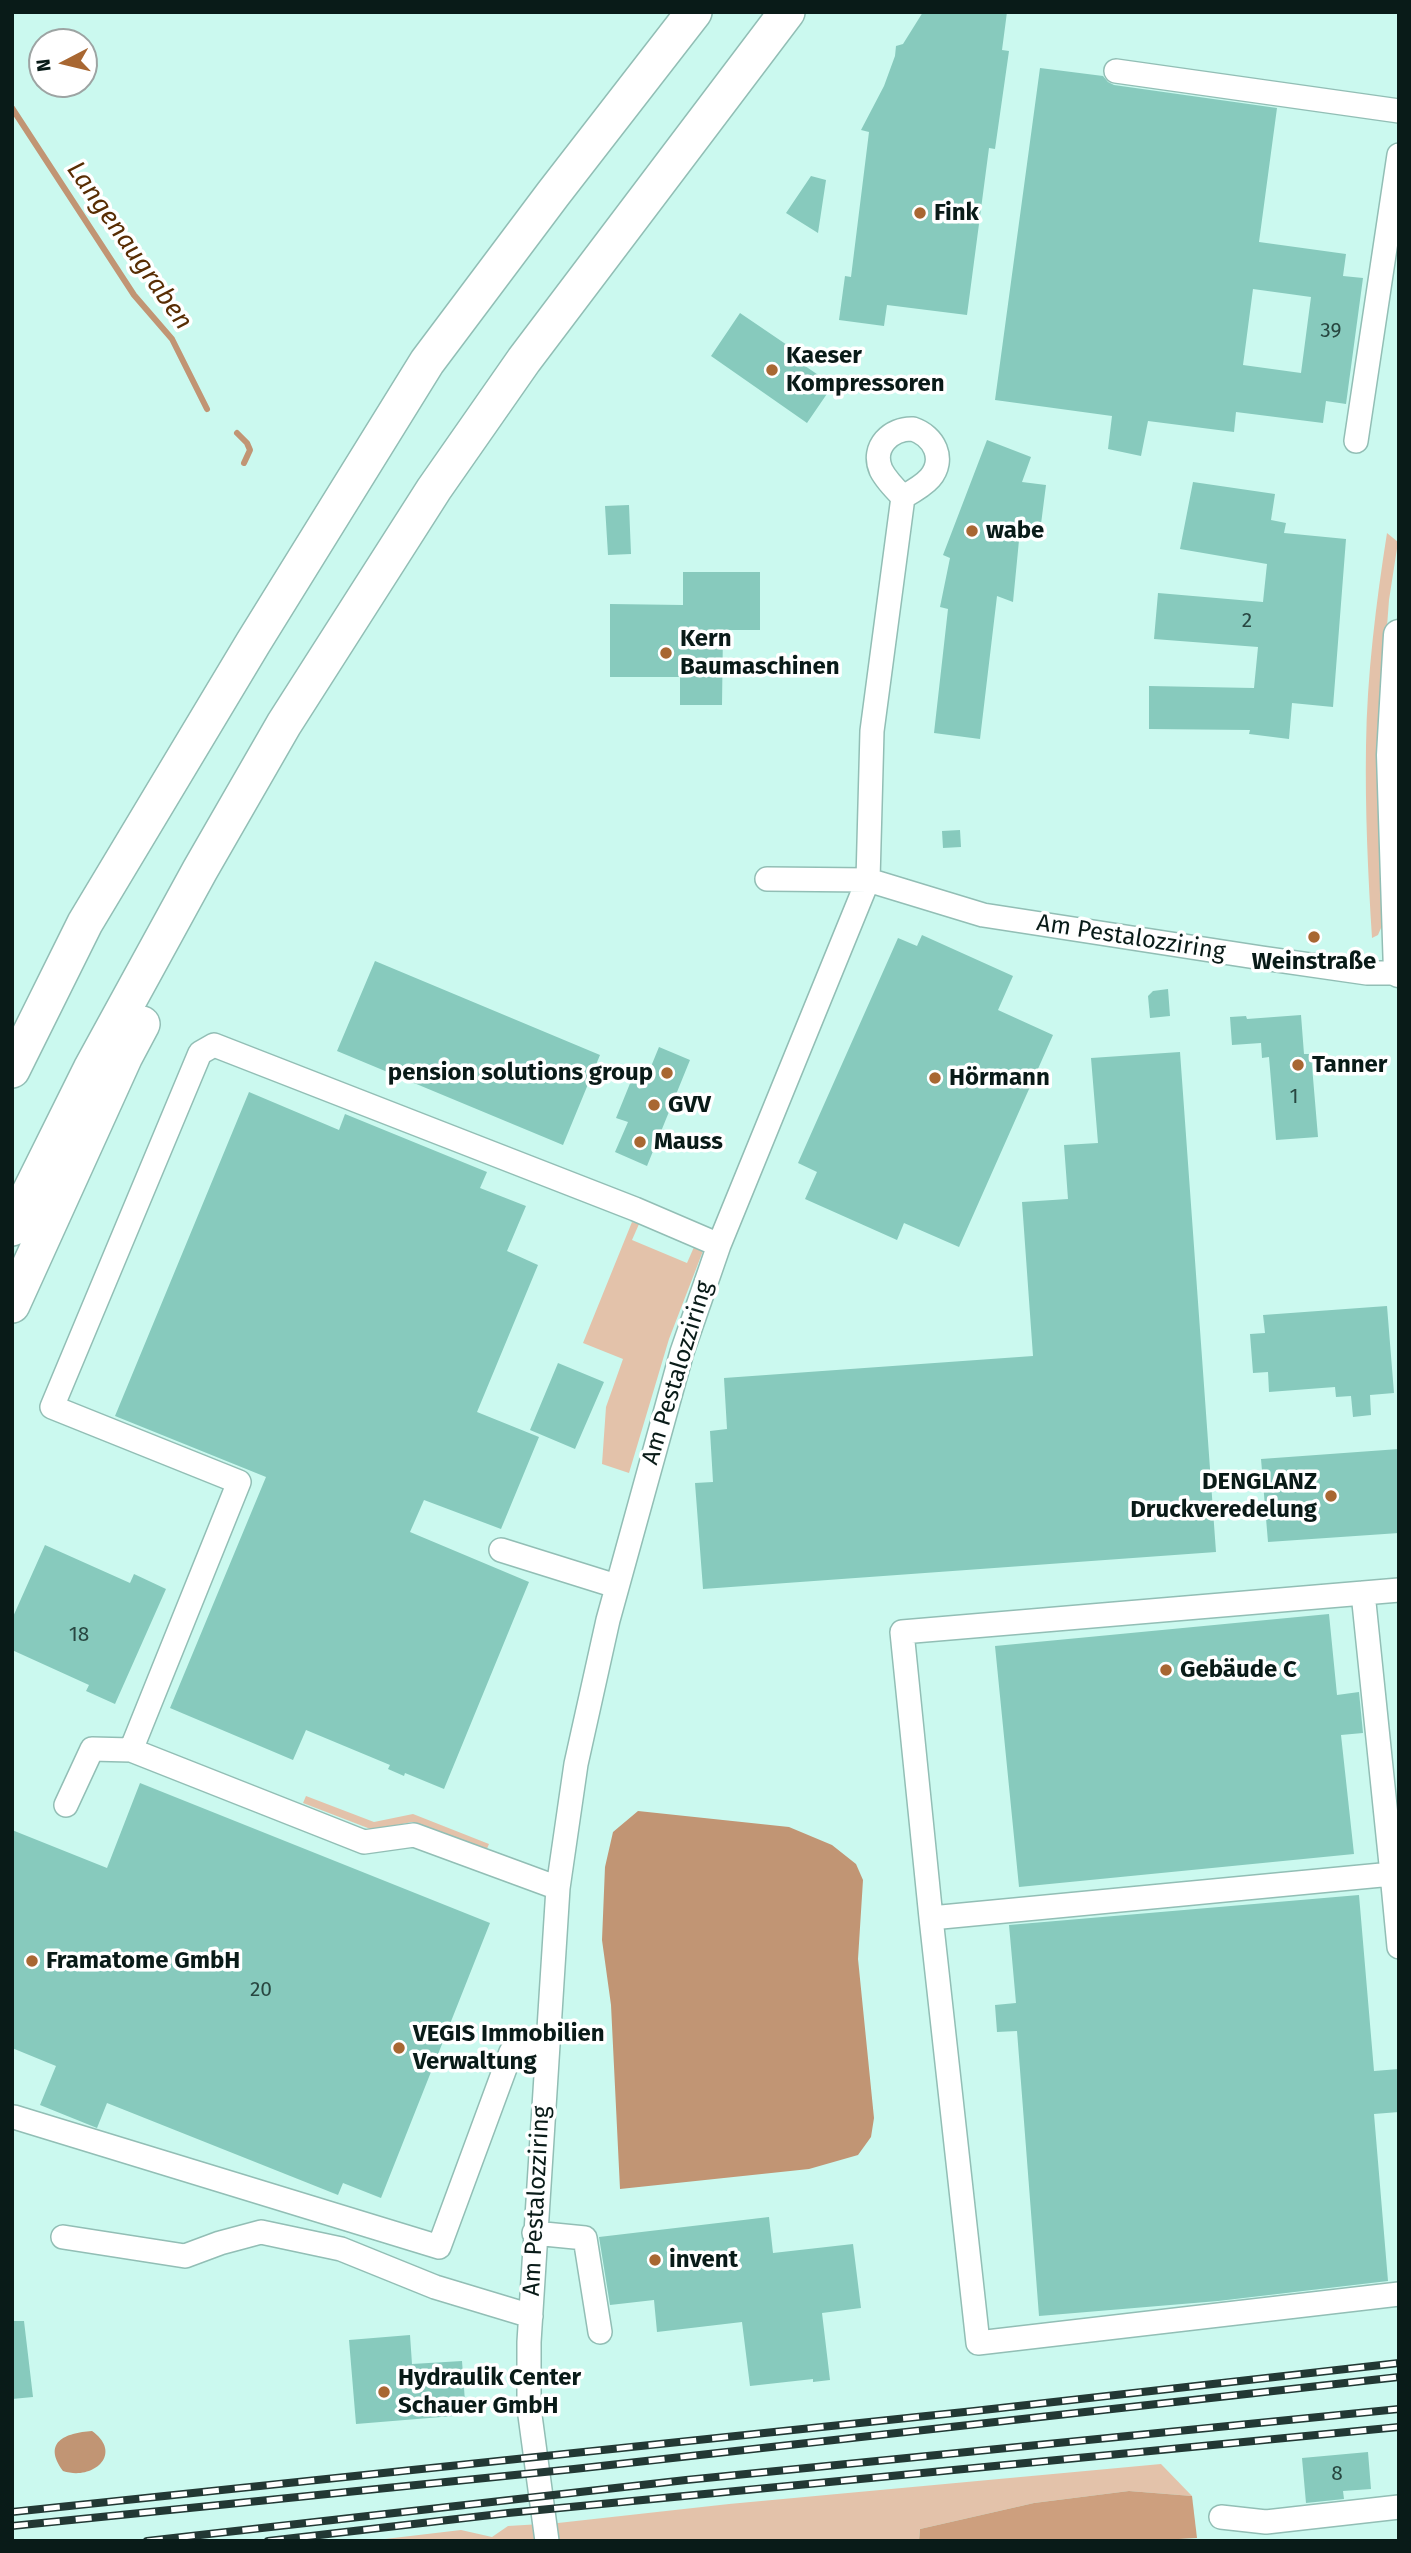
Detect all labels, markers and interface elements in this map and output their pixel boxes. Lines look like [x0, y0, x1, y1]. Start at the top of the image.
north arrow [28, 28, 98, 98]
text: N [31, 58, 56, 73]
water label: Langenaugraben [59, 156, 199, 336]
place label: Fink [934, 199, 979, 227]
marker: Fink [912, 205, 928, 221]
house number: 39 [1320, 318, 1342, 344]
place label: Kaeser Kompressoren [786, 342, 945, 398]
marker: Kaeser Kompressoren [764, 362, 780, 378]
place label: wabe [986, 517, 1044, 545]
marker: wabe [964, 523, 980, 539]
house number: 2 [1242, 608, 1252, 634]
place label: Kern Baumaschinen [680, 625, 840, 681]
marker: Kern Baumaschinen [658, 645, 674, 661]
street label: Am Pestalozziring [1035, 909, 1227, 967]
marker: Weinstraße [1306, 929, 1322, 945]
place label: Weinstraße [1252, 948, 1376, 976]
place label: Tanner [1312, 1051, 1387, 1079]
marker: Tanner [1290, 1057, 1306, 1073]
place label: pension solutions group [388, 1059, 653, 1087]
place label: Hörmann [949, 1064, 1050, 1092]
marker: pension solutions group [659, 1065, 675, 1081]
marker: Hörmann [927, 1070, 943, 1086]
house number: 1 [1289, 1084, 1299, 1110]
place label: GVV [668, 1091, 711, 1119]
marker: GVV [646, 1097, 662, 1113]
place label: Mauss [654, 1128, 723, 1156]
marker: Mauss [632, 1134, 648, 1150]
street label: Am Pestalozziring [636, 1278, 720, 1468]
place label: DENGLANZ Druckveredelung [1130, 1468, 1317, 1524]
marker: DENGLANZ Druckveredelung [1323, 1488, 1339, 1504]
house number: 18 [69, 1622, 89, 1648]
place label: Gebäude C [1180, 1656, 1297, 1684]
marker: Gebäude C [1158, 1662, 1174, 1678]
place label: Framatome GmbH [46, 1947, 240, 1975]
marker: Framatome GmbH [24, 1953, 40, 1969]
house number: 20 [250, 1977, 272, 2003]
place label: VEGIS Immobilien Verwaltung [413, 2020, 605, 2076]
marker: VEGIS Immobilien Verwaltung [391, 2040, 407, 2056]
street label: Am Pestalozziring [518, 2105, 556, 2297]
place label: invent [669, 2246, 738, 2274]
marker: invent [647, 2252, 663, 2268]
place label: Hydraulik Center Schauer GmbH [398, 2364, 581, 2420]
marker: Hydraulik Center Schauer GmbH [376, 2384, 392, 2400]
house number: 8 [1331, 2461, 1343, 2487]

